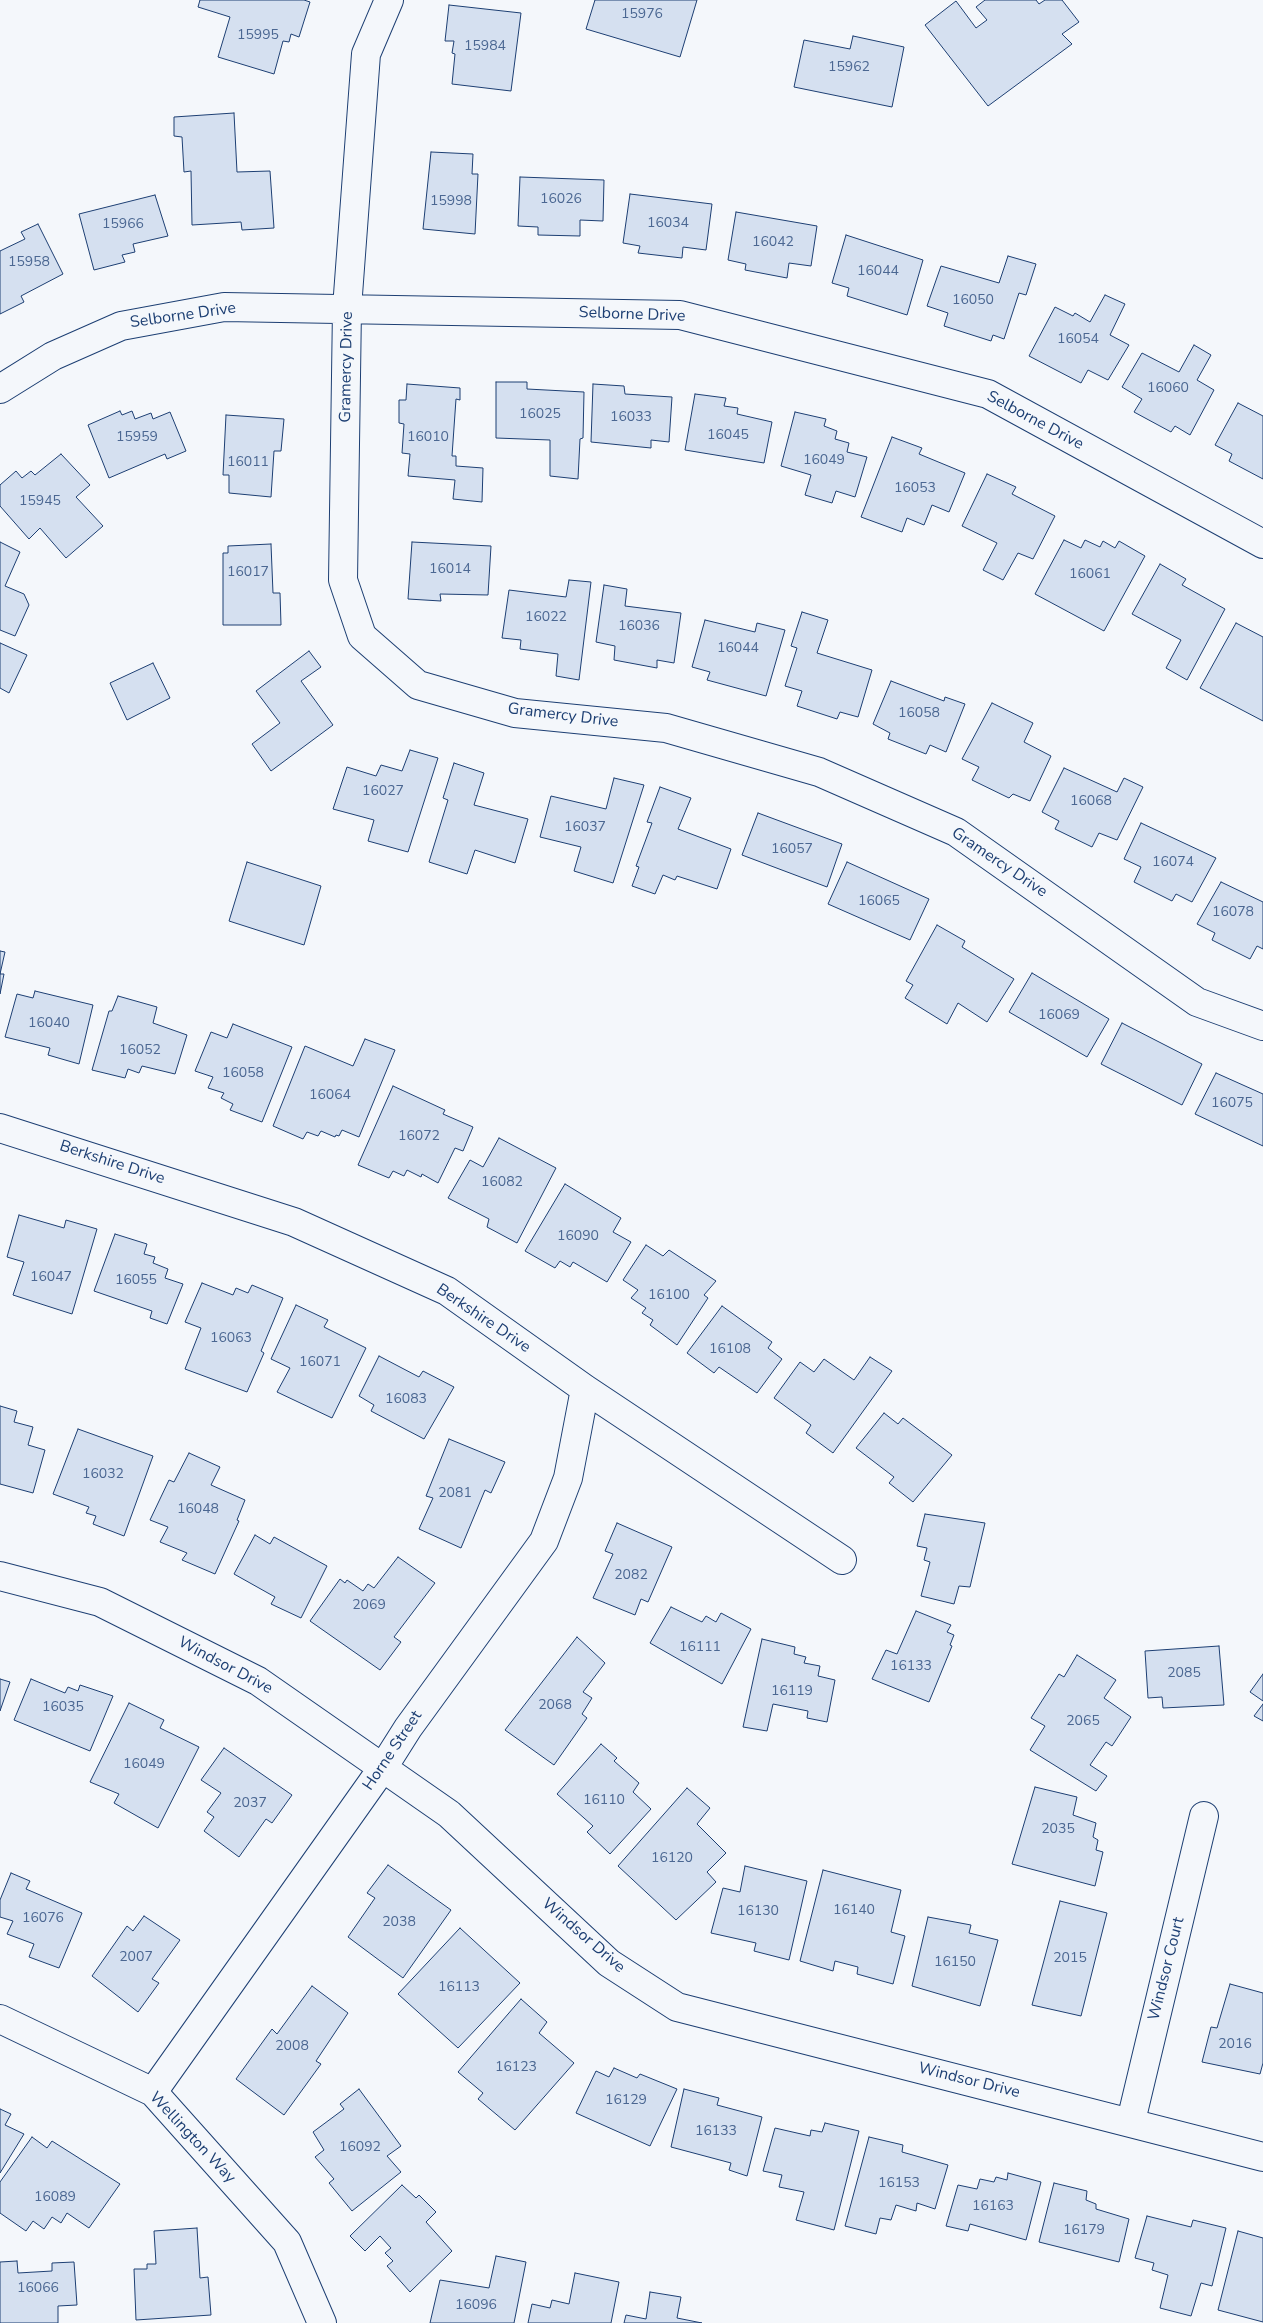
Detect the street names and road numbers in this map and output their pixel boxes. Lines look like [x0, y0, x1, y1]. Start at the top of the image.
street label: Selborne Drive [129, 299, 237, 333]
street label: Selborne Drive [578, 304, 686, 326]
street label: Gramercy Drive [336, 311, 358, 423]
street label: Selborne Drive [983, 387, 1087, 455]
street label: Gramercy Drive [507, 700, 619, 732]
street label: Gramercy Drive [947, 824, 1051, 902]
street label: Berkshire Drive [57, 1137, 167, 1189]
street label: Berkshire Drive [432, 1280, 534, 1358]
street label: Windsor Drive [175, 1633, 275, 1699]
street label: Horne Street [359, 1707, 427, 1795]
street label: Windsor Drive [537, 1895, 629, 1977]
street label: Windsor Court [1145, 1915, 1189, 2023]
street label: Windsor Drive [916, 2059, 1022, 2103]
street label: Wellington Way [145, 2088, 239, 2188]

